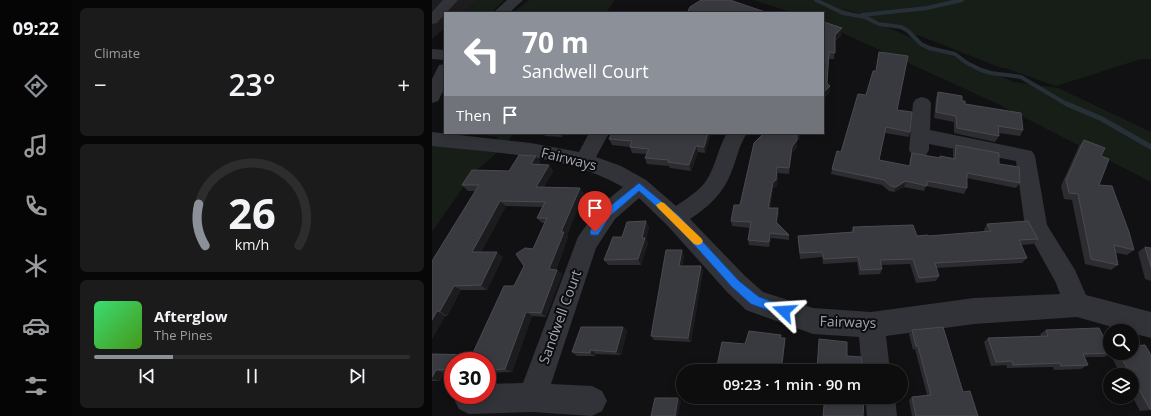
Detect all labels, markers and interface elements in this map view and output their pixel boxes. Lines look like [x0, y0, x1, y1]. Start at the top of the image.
text: 09:22 [13, 16, 59, 40]
text: 70 m [522, 23, 589, 61]
icon: left [456, 28, 508, 80]
text: Climate [94, 44, 140, 62]
text: Sandwell Court [522, 59, 649, 83]
text: 23° [228, 64, 276, 105]
text: − [94, 69, 107, 99]
text: + [397, 69, 410, 99]
icon: directions [22, 72, 50, 100]
icon: arrive [499, 104, 521, 126]
text: Then [456, 105, 491, 125]
icon: music [22, 132, 50, 160]
street label: Fairways [539, 142, 599, 175]
text: 26 [228, 185, 276, 241]
pin [578, 191, 612, 232]
icon: phone [22, 192, 50, 220]
icon: arrive [584, 197, 606, 219]
text: km/h [235, 235, 269, 254]
icon: climate [22, 252, 50, 280]
street label: Sandwell Court [534, 267, 585, 366]
position arrow [763, 290, 805, 332]
text: Afterglow [154, 306, 228, 326]
street label: Fairways [819, 311, 877, 332]
icon: car [22, 312, 50, 340]
map controls [1103, 324, 1139, 404]
button: search [1103, 324, 1139, 360]
text: The Pines [154, 326, 212, 344]
speed limit sign: 30 [444, 352, 496, 404]
icon: previous [136, 365, 158, 387]
icon: pause [241, 365, 263, 387]
icon: next [346, 365, 368, 387]
button: layers [1103, 368, 1139, 404]
icon: filters [22, 372, 50, 400]
text: 09:23 · 1 min · 90 m [723, 374, 861, 394]

